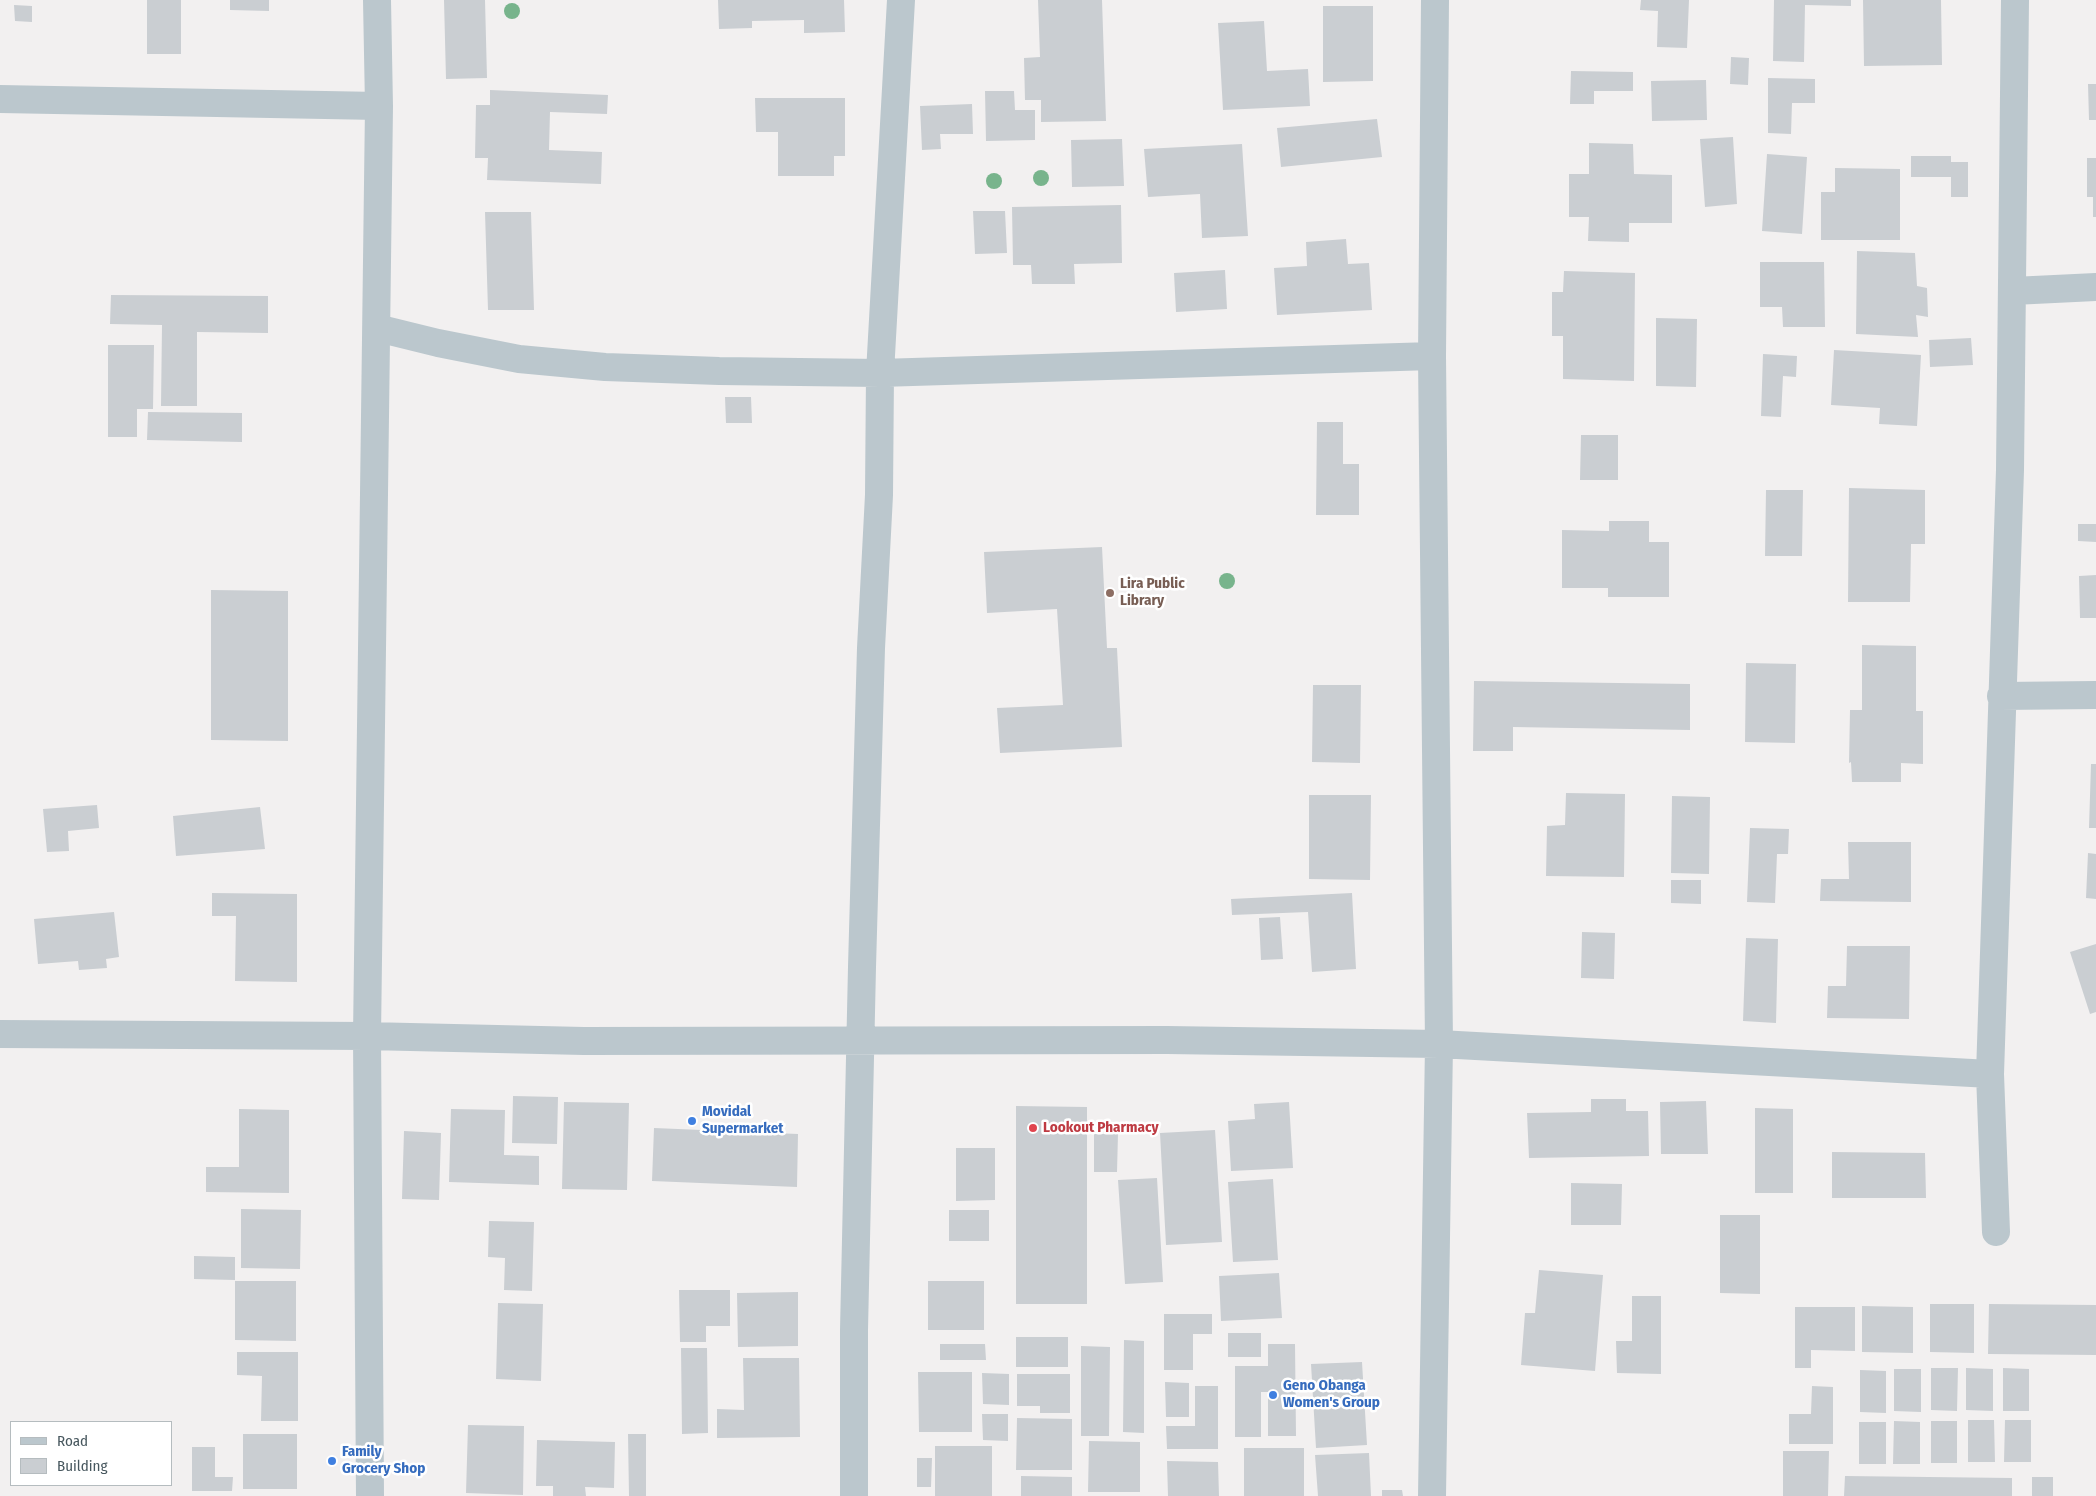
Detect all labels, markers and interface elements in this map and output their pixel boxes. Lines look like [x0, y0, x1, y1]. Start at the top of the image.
place label: Lira Public Library [1120, 575, 1185, 610]
marker: Lira Public Library [1104, 587, 1116, 599]
place label: Movidal Supermarket [702, 1103, 784, 1138]
marker: Movidal Supermarket [686, 1115, 698, 1127]
place label: Lookout Pharmacy [1043, 1119, 1159, 1137]
marker: Lookout Pharmacy [1027, 1122, 1039, 1134]
place label: Geno Obanga Women's Group [1283, 1377, 1380, 1412]
marker: Geno Obanga Women's Group [1267, 1389, 1279, 1401]
legend [10, 1421, 172, 1486]
text: Road [57, 1432, 88, 1450]
place label: Family Grocery Shop [342, 1443, 425, 1478]
marker: Family Grocery Shop [326, 1455, 338, 1467]
text: Building [57, 1457, 108, 1475]

